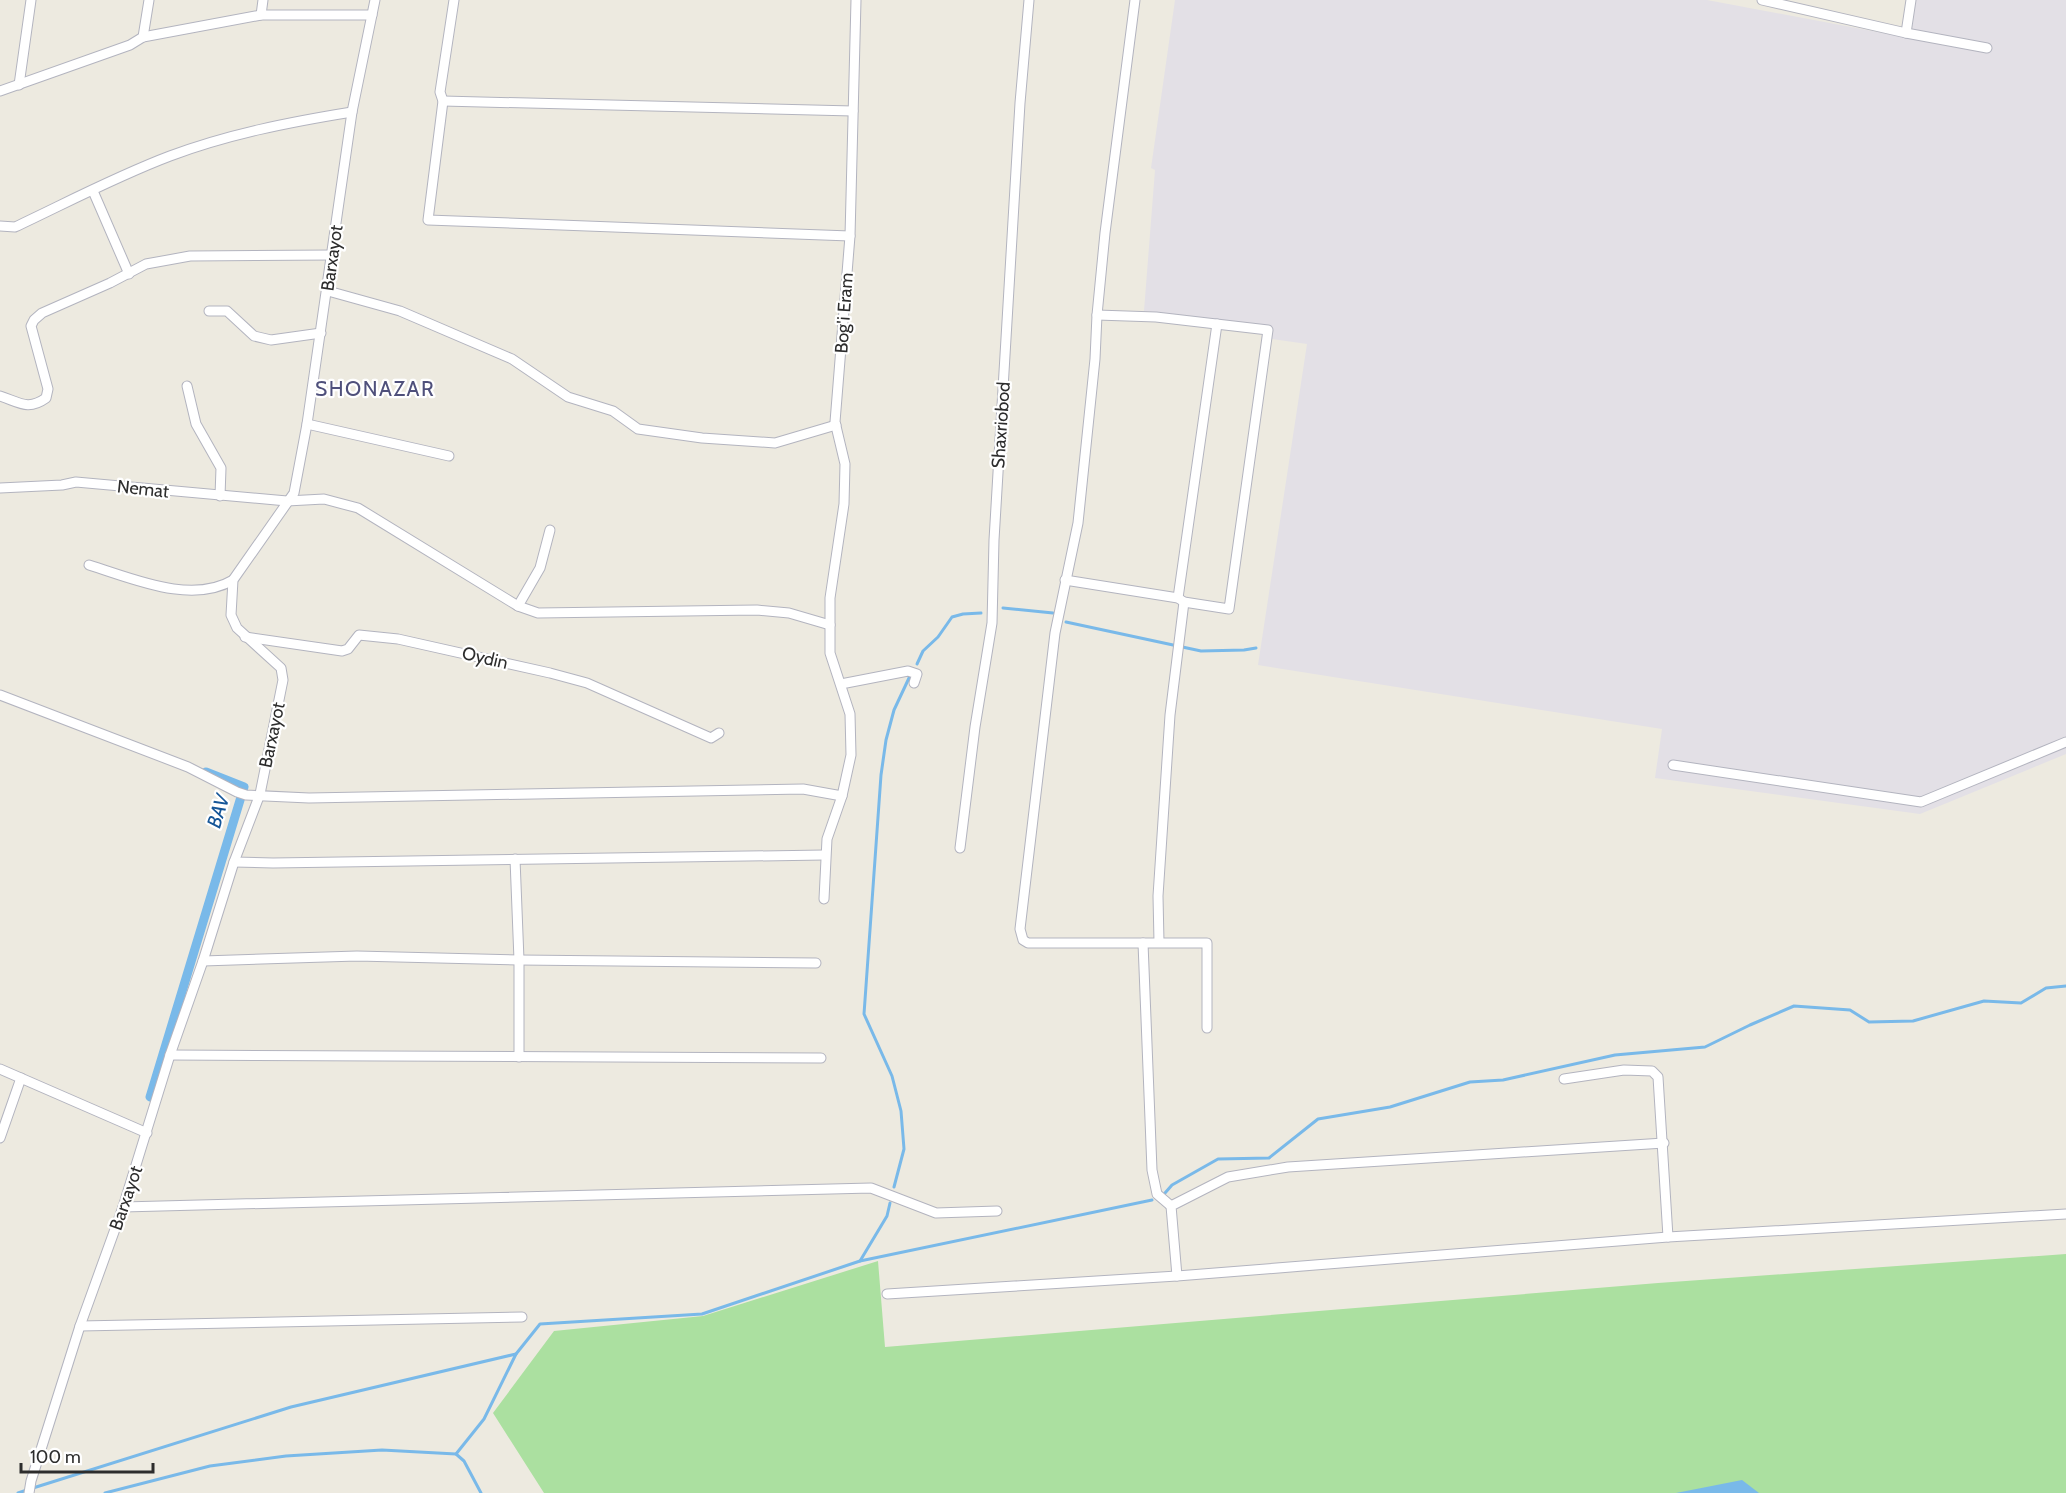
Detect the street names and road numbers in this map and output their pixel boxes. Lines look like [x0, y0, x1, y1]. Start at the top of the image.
street label: Barxayot [316, 224, 348, 292]
street label: Bog'i Eram [830, 272, 858, 354]
street label: Shaxriobod [987, 381, 1015, 469]
street label: Nemat [116, 475, 170, 503]
street label: Oydin [460, 642, 510, 674]
street label: Barxayot [254, 700, 290, 770]
street label: Barxayot [105, 1163, 147, 1233]

